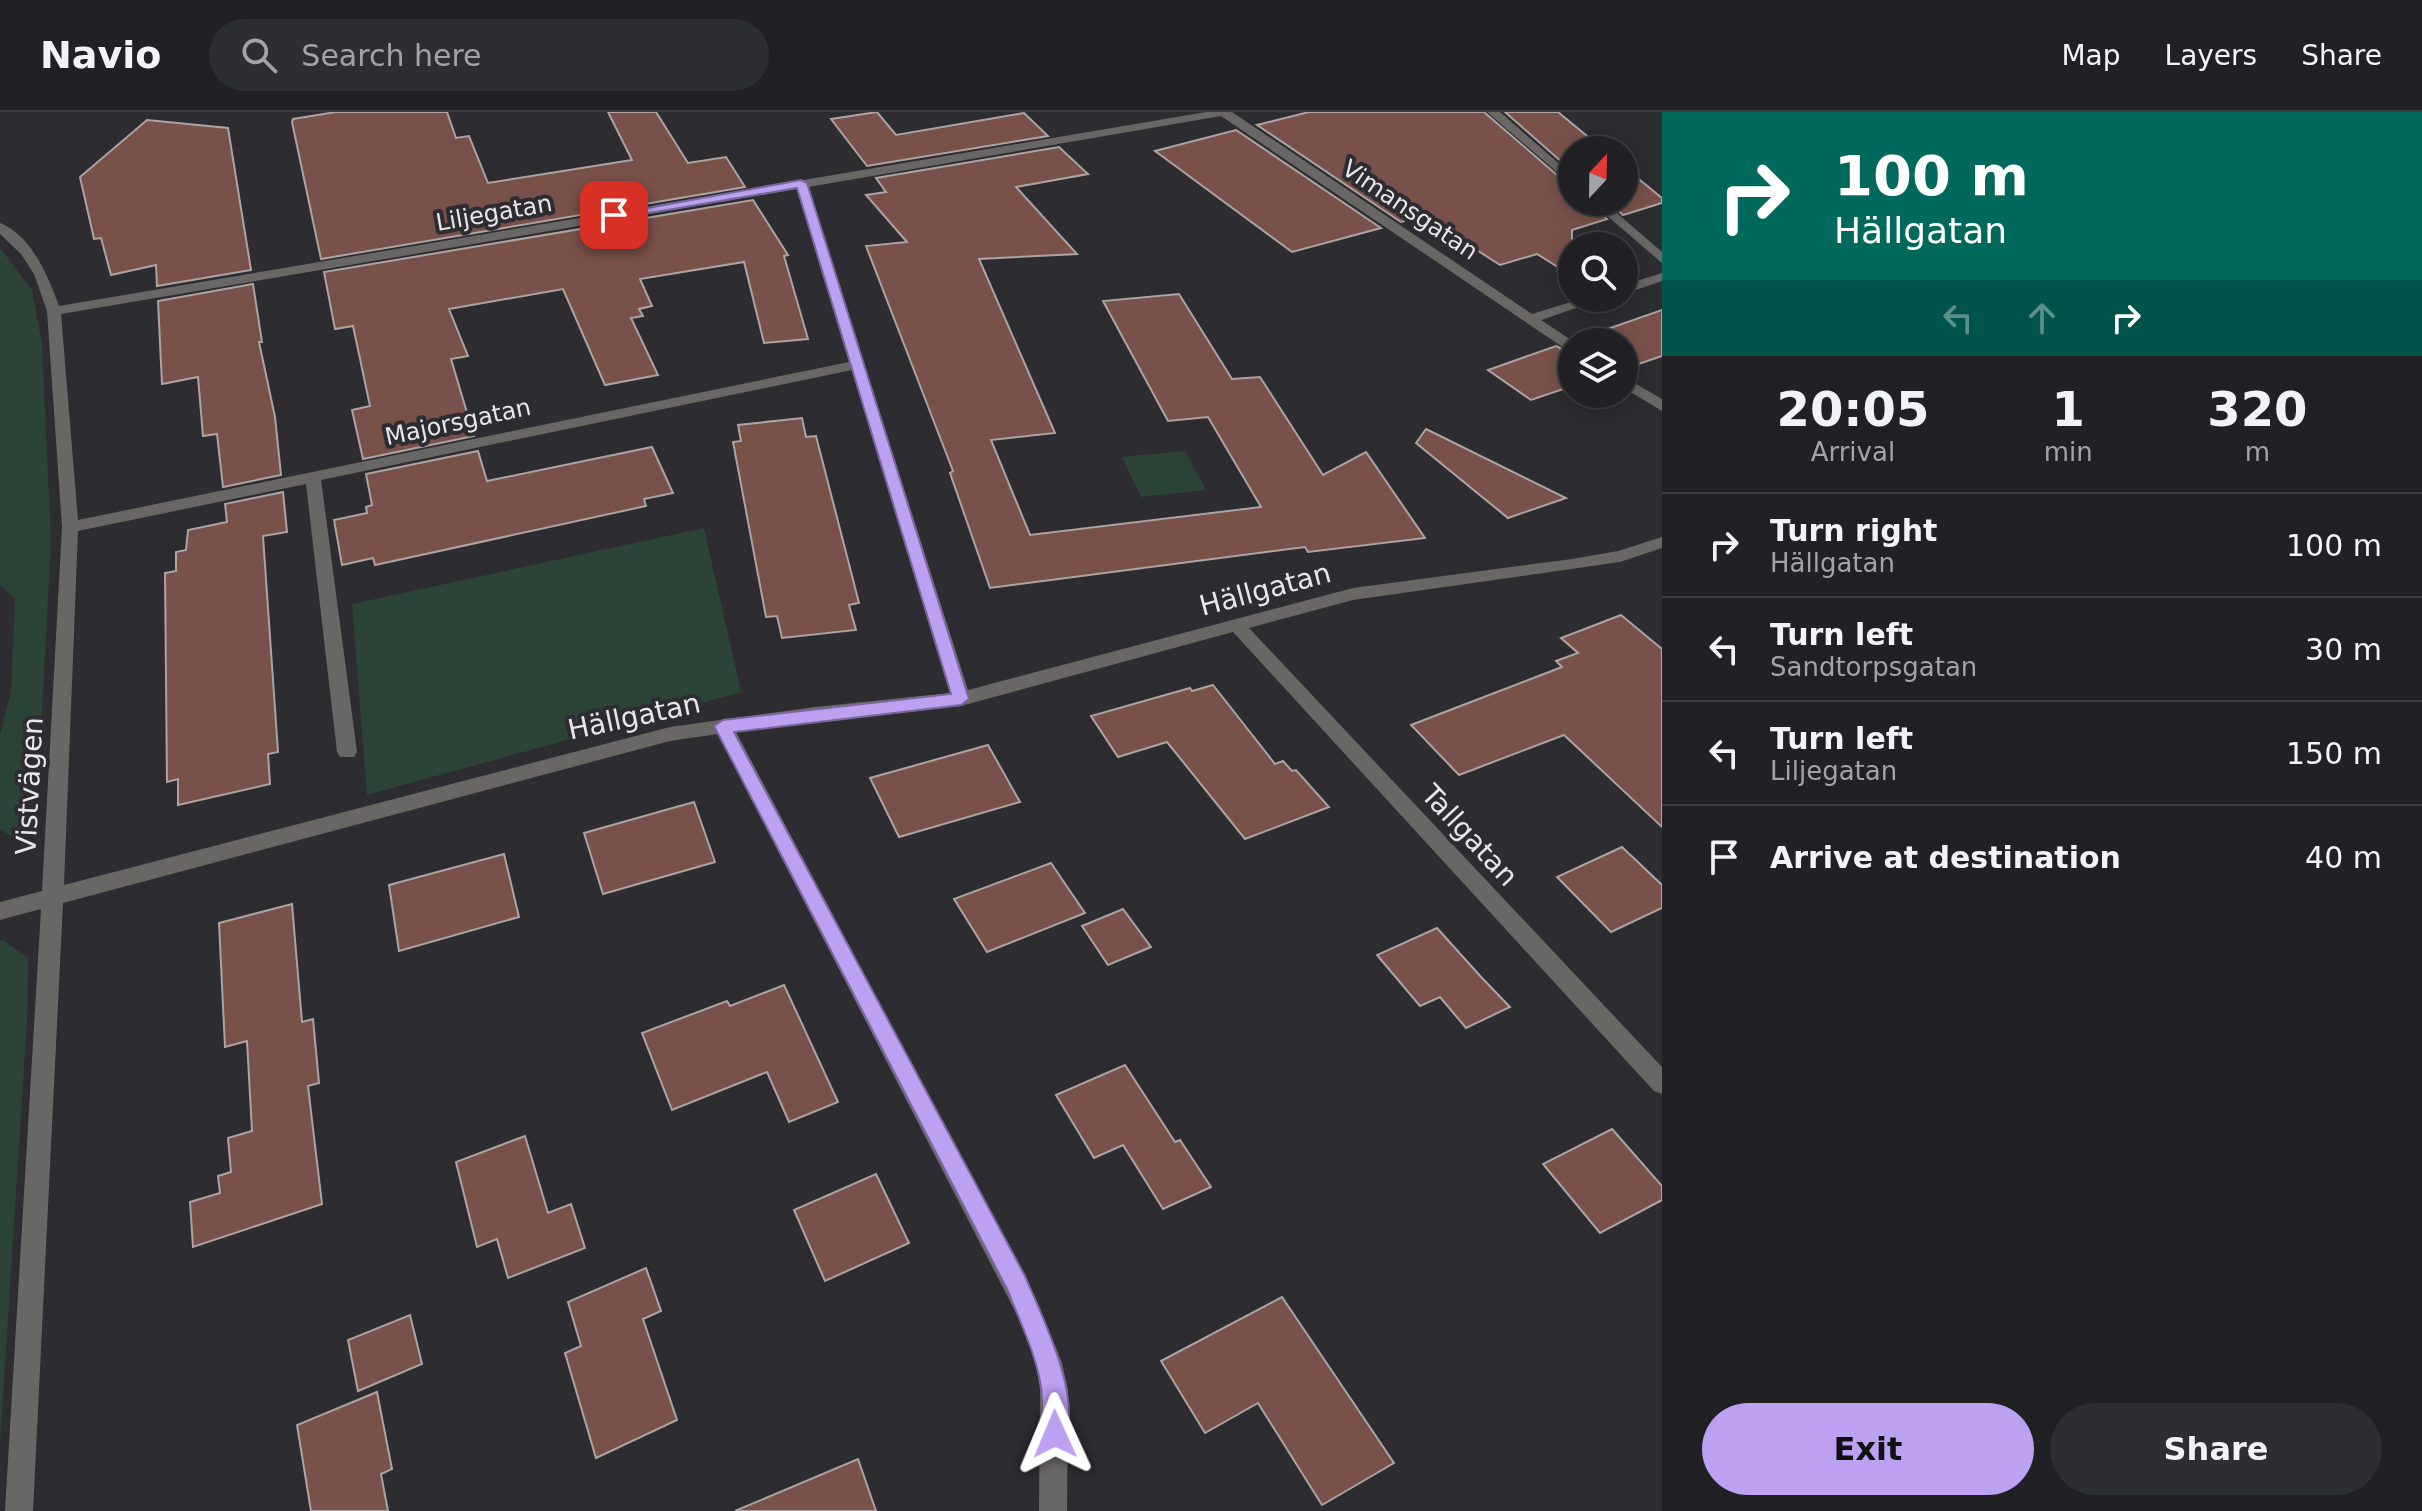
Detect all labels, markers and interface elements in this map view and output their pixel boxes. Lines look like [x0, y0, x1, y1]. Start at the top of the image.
search box [209, 19, 769, 91]
text: Navio [40, 33, 161, 77]
icon: search [237, 33, 281, 77]
text: Search here [301, 38, 482, 73]
text: Map [2061, 39, 2121, 72]
text: Layers [2165, 39, 2257, 72]
text: Share [2301, 39, 2382, 72]
north arrow [1558, 136, 1638, 216]
map controls [1558, 136, 1638, 408]
text: 100 m [1834, 143, 2029, 208]
icon: right [1702, 144, 1806, 248]
street label: Vimansgatan [1337, 154, 1483, 266]
pin [580, 181, 648, 249]
street label: Liljegatan [434, 189, 554, 237]
icon: arrive [592, 193, 636, 237]
text: Hällgatan [1834, 210, 2007, 251]
button: search [1558, 232, 1638, 312]
icon: left [1936, 296, 1980, 340]
icon: ahead [2020, 296, 2064, 340]
icon: right [2104, 296, 2148, 340]
button: layers [1558, 328, 1638, 408]
text: 20:05 [1776, 381, 1929, 437]
text: 1 [2052, 381, 2085, 437]
text: 320 [2207, 381, 2307, 437]
street label: Majorsgatan [383, 393, 533, 451]
text: Arrival [1811, 437, 1895, 467]
text: min [2044, 437, 2093, 467]
text: m [2245, 437, 2270, 467]
text: Turn right [1770, 513, 1937, 548]
icon: right [1702, 523, 1746, 567]
text: 100 m [2286, 528, 2382, 563]
text: Hällgatan [1770, 548, 1895, 578]
street label: Hällgatan [1196, 556, 1334, 623]
text: Turn left [1770, 617, 1913, 652]
icon: left [1702, 627, 1746, 671]
text: 30 m [2305, 632, 2382, 667]
text: Sandtorpsgatan [1770, 652, 1977, 682]
street label: Hällgatan [565, 686, 703, 747]
street label: Vistvägen [9, 716, 50, 856]
text: Turn left [1770, 721, 1913, 756]
icon: left [1702, 731, 1746, 775]
text: 150 m [2286, 736, 2382, 771]
text: Liljegatan [1770, 756, 1897, 786]
street label: Tallgatan [1414, 777, 1525, 893]
icon: arrive [1702, 835, 1746, 879]
text: Arrive at destination [1770, 840, 2121, 875]
text: 40 m [2305, 840, 2382, 875]
position arrow [1013, 1392, 1097, 1476]
button: Exit [1702, 1403, 2034, 1495]
button: Share [2050, 1403, 2382, 1495]

